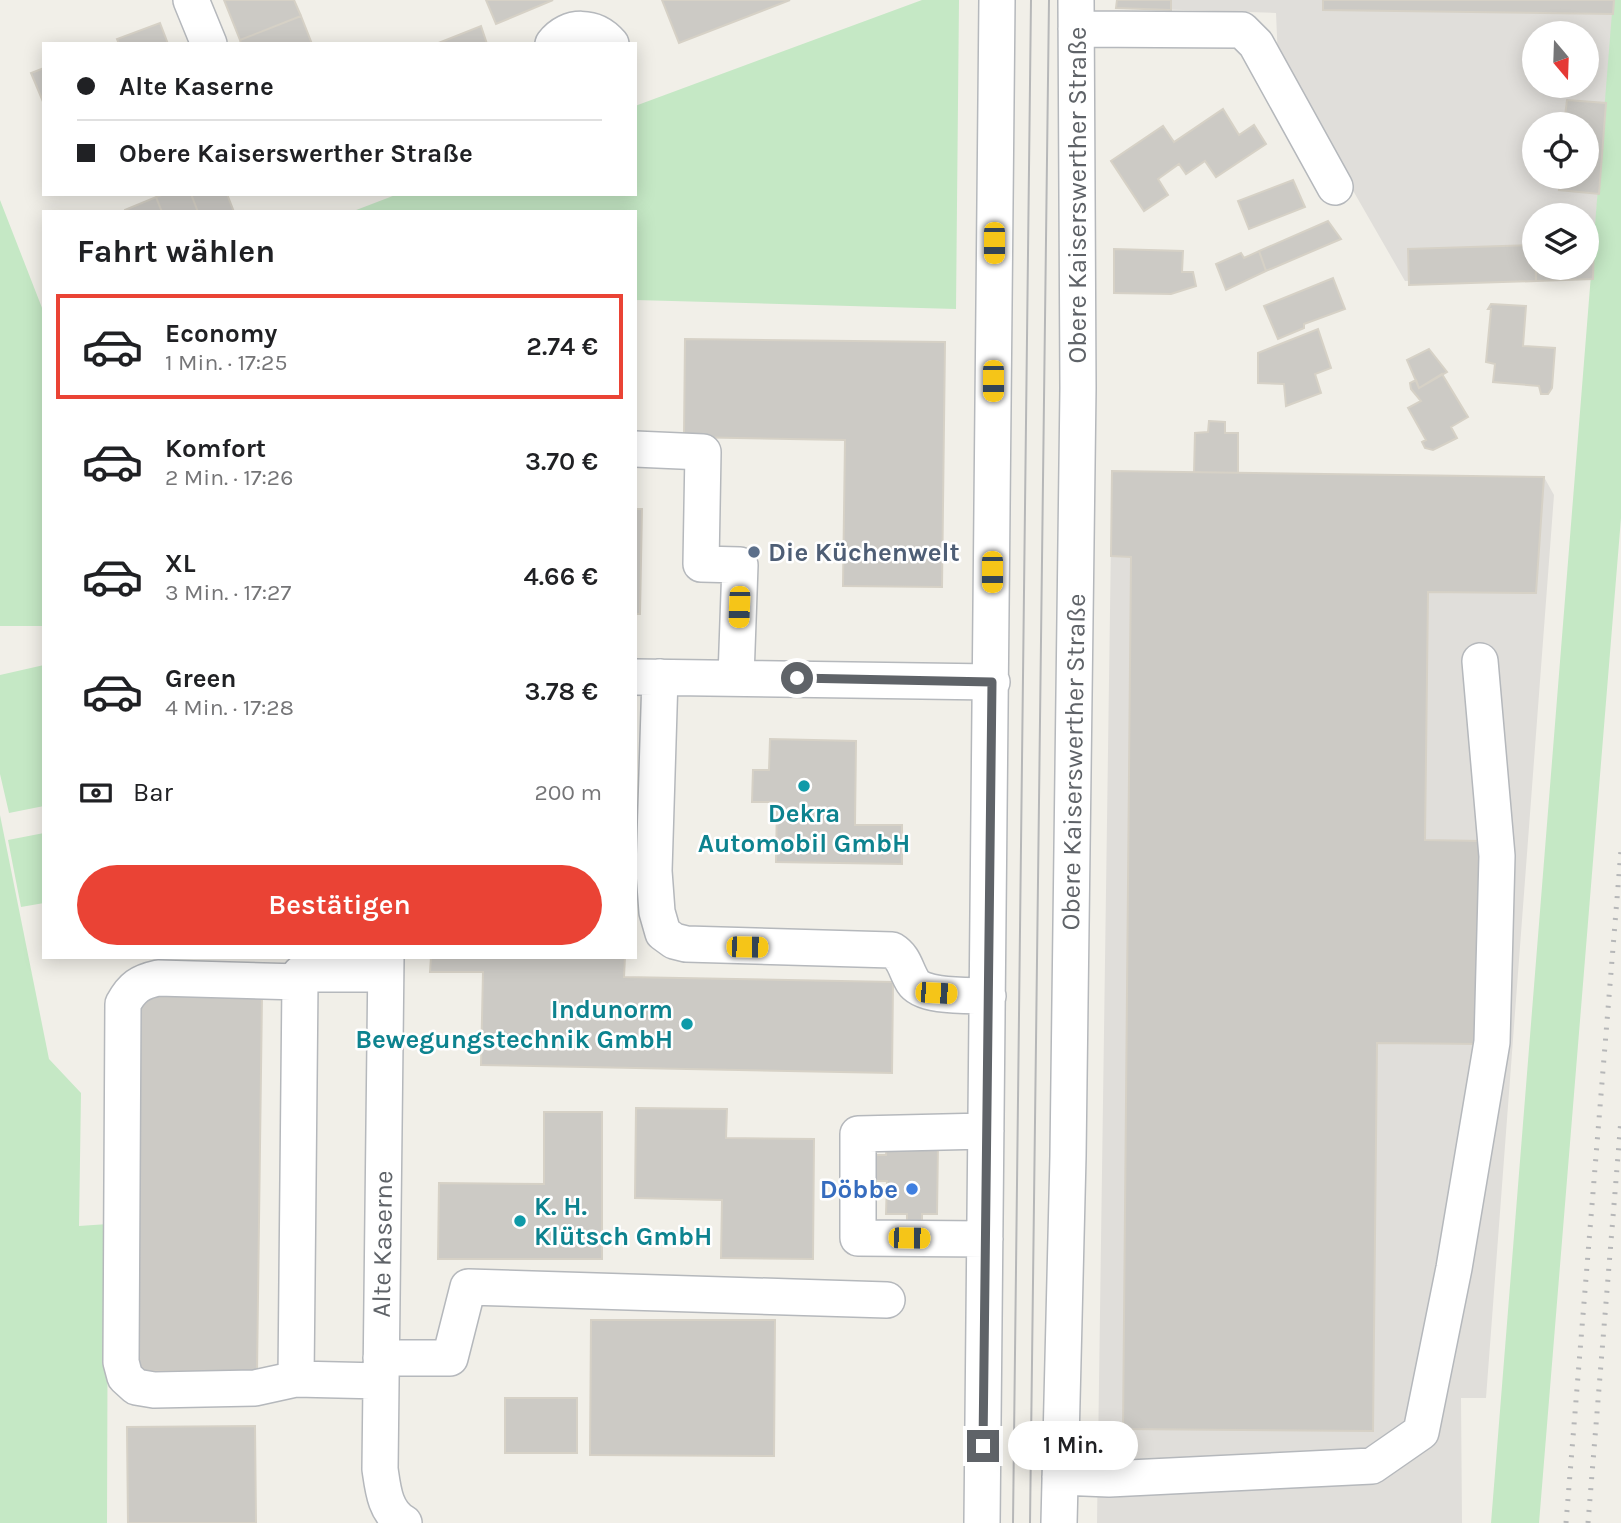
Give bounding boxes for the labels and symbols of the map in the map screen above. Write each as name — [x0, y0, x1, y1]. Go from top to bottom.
north arrow — [1522, 21, 1600, 98]
street label: Obere Kaiserswerther Straße — [1062, 27, 1093, 363]
car — [984, 222, 1005, 264]
car — [983, 360, 1004, 402]
place label: Die Küchenwelt — [768, 537, 960, 568]
marker: Die Küchenwelt — [746, 544, 762, 560]
car — [982, 551, 1003, 593]
car — [728, 586, 751, 628]
street label: Obere Kaiserswerther Straße — [1055, 593, 1092, 931]
route start — [781, 662, 813, 694]
marker: Dekra Automobil GmbH — [796, 778, 812, 794]
place label: Dekra Automobil GmbH — [698, 798, 910, 859]
car — [726, 936, 769, 958]
car — [915, 981, 958, 1005]
place label: Indunorm Bewegungstechnik GmbH — [355, 994, 673, 1055]
marker: Indunorm Bewegungstechnik GmbH — [679, 1016, 695, 1032]
street label: Alte Kaserne — [366, 1170, 399, 1318]
place label: Döbbe — [820, 1174, 898, 1205]
marker: Döbbe — [904, 1181, 920, 1197]
place label: K. H. Klütsch GmbH — [534, 1191, 712, 1252]
marker: K. H. Klütsch GmbH — [512, 1213, 528, 1229]
car — [888, 1227, 931, 1249]
callout: 1 Min. — [1007, 1422, 1137, 1470]
route end — [967, 1430, 999, 1462]

